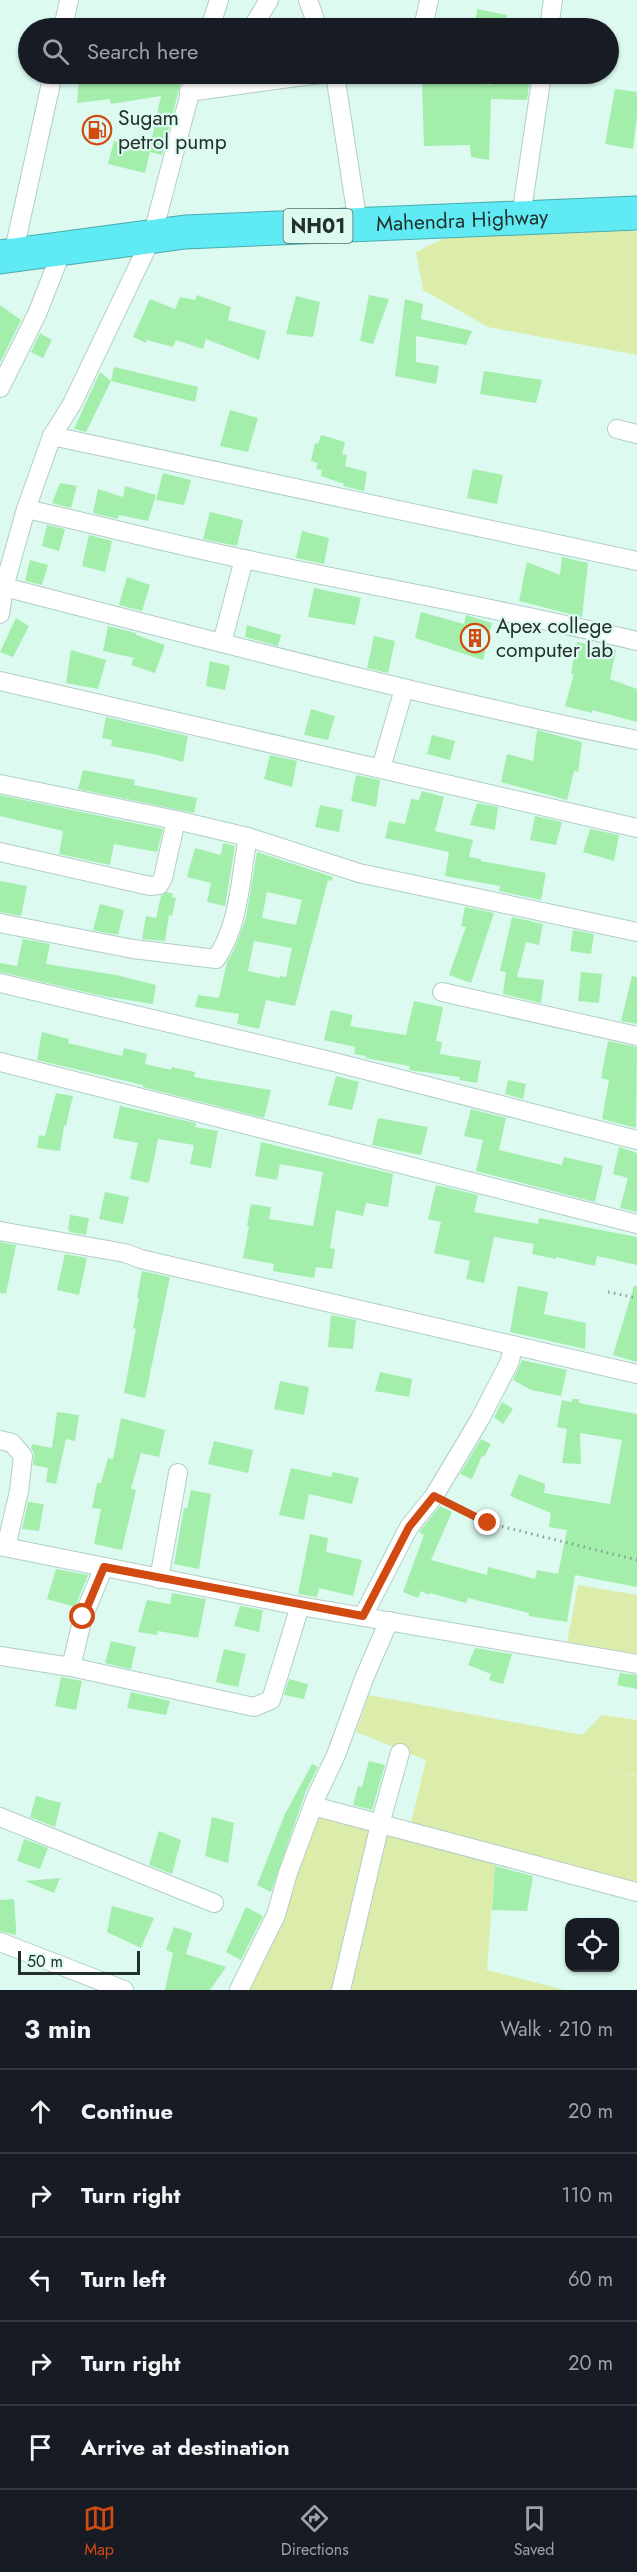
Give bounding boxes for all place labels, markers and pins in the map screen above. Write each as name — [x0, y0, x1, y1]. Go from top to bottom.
place label: Sugam petrol pump — [118, 103, 227, 157]
fuel station icon: Sugam petrol pump — [81, 114, 113, 146]
place label: Apex college computer lab — [496, 611, 613, 665]
building icon: Apex college computer lab — [459, 622, 491, 654]

